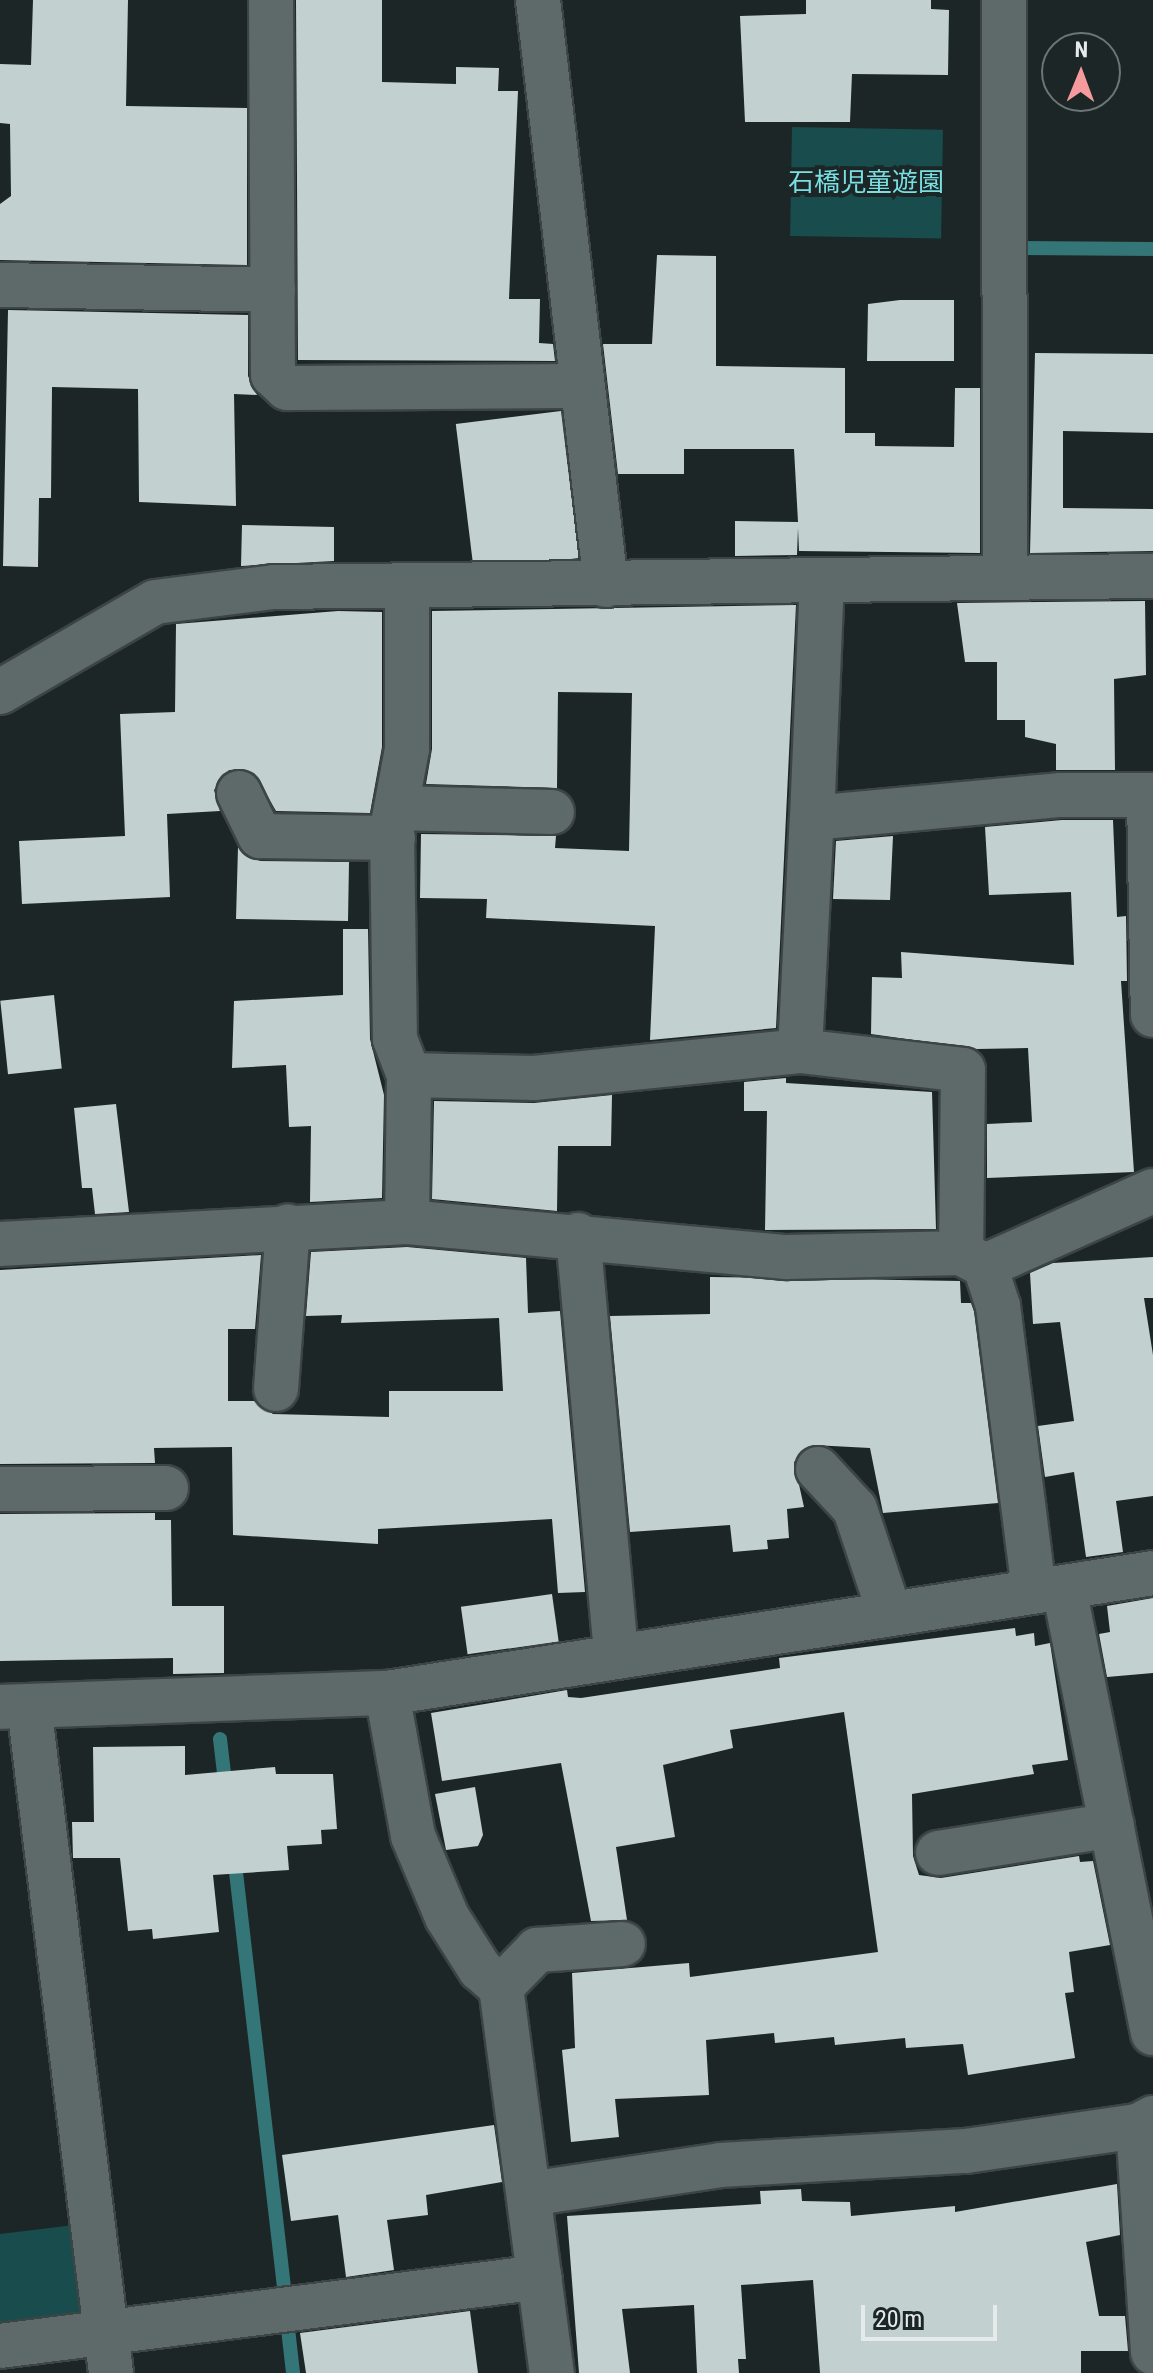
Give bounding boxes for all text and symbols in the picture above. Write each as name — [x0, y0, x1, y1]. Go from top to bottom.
north arrow — [1041, 32, 1121, 112]
text: N — [1074, 37, 1088, 62]
park label: 石橋児童遊園 — [788, 167, 944, 199]
scale bar — [865, 2289, 1001, 2339]
text: 20 m — [875, 2305, 922, 2333]

